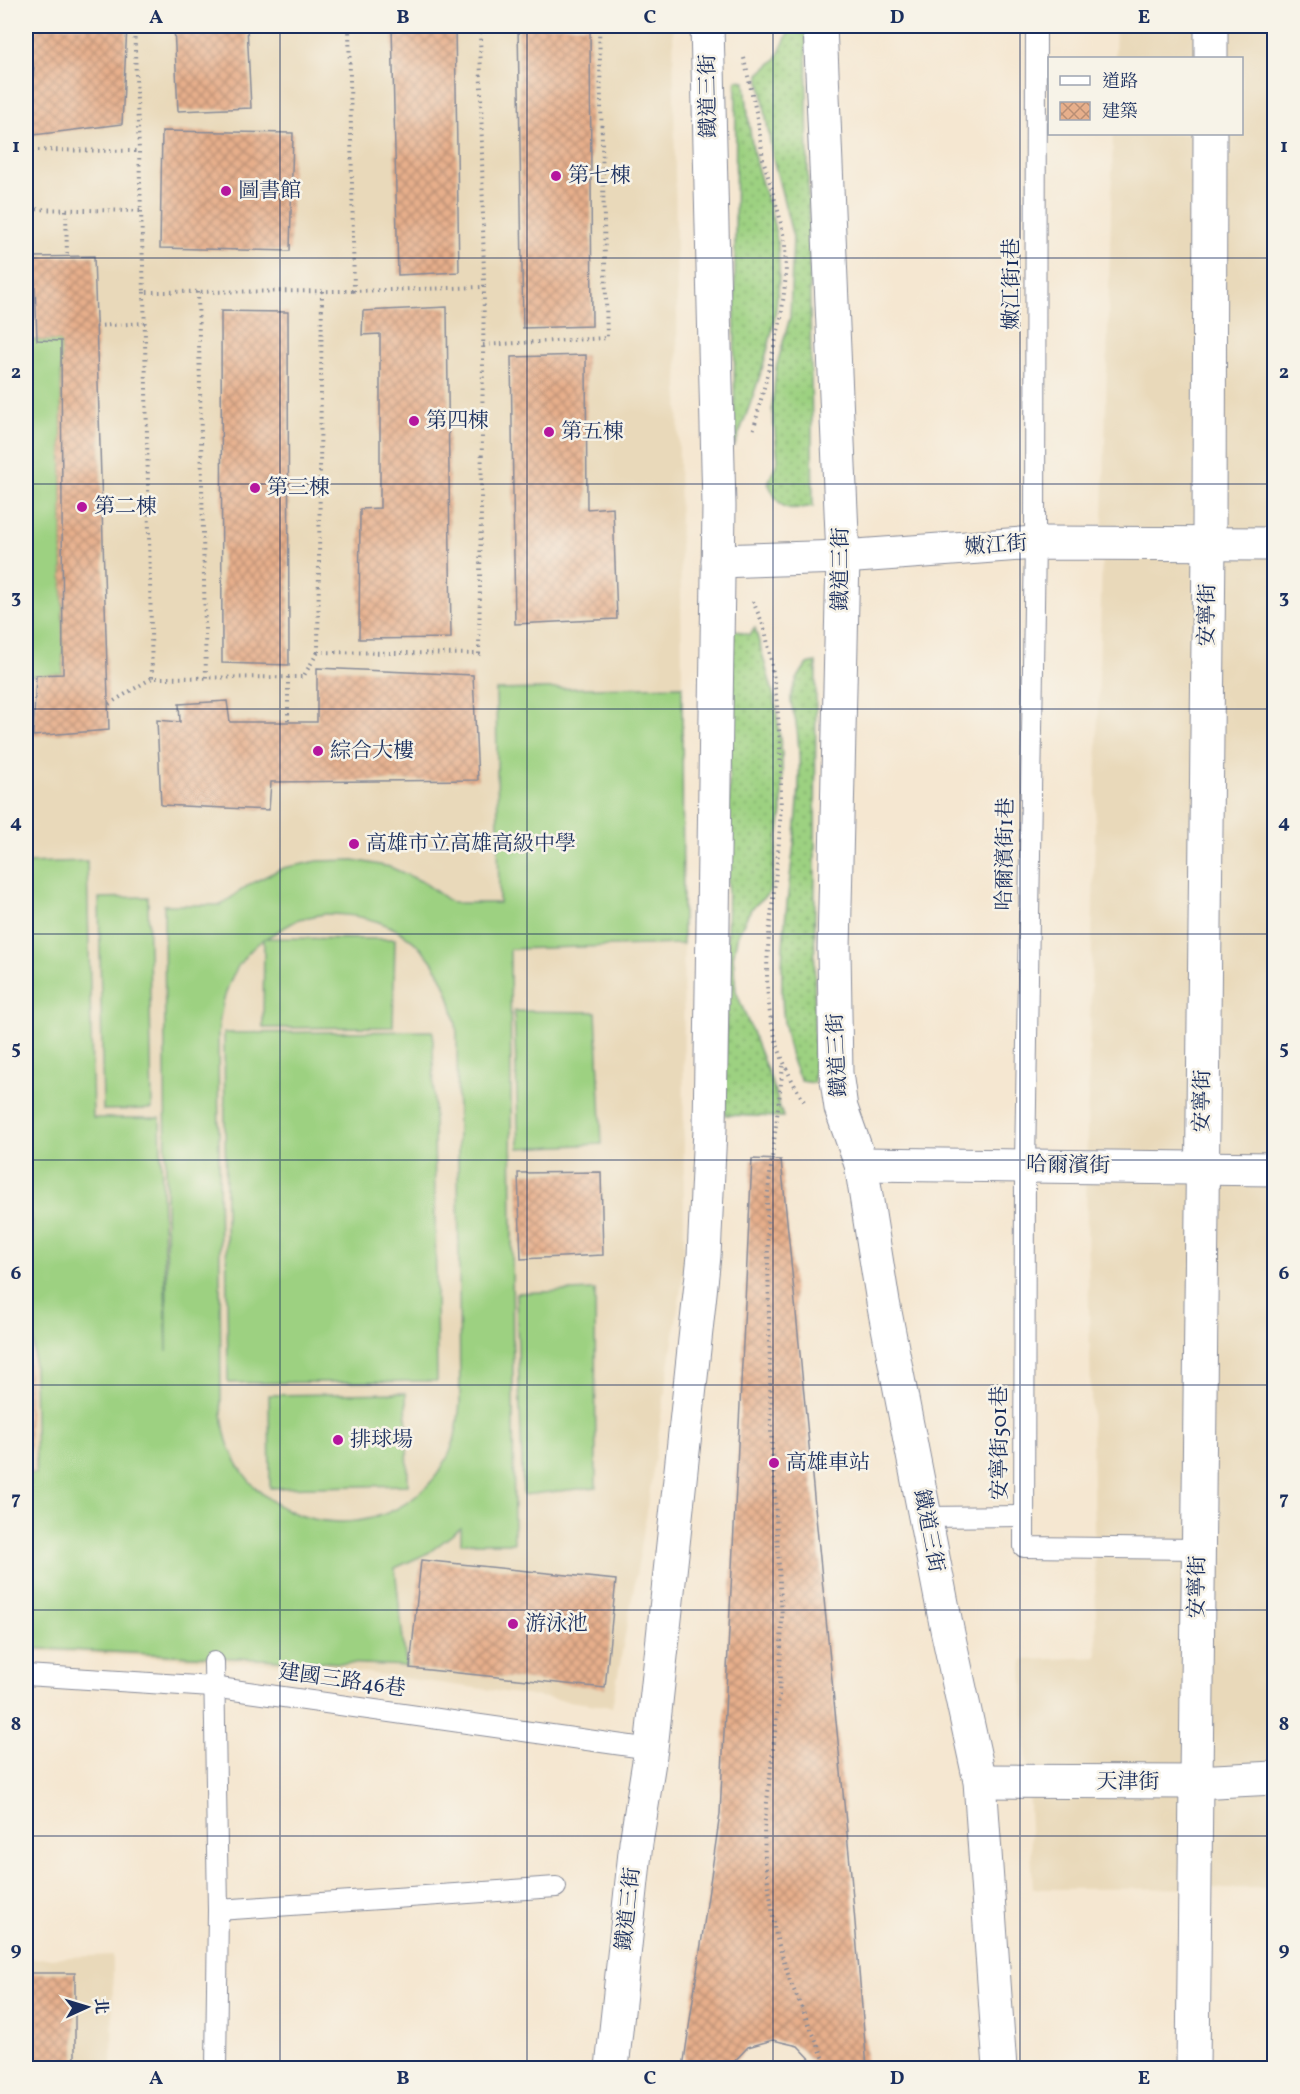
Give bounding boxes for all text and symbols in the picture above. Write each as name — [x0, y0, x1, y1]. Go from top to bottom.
text: A — [149, 4, 163, 32]
text: B — [396, 4, 410, 32]
text: C — [644, 4, 657, 32]
text: D — [890, 4, 904, 32]
text: E — [1138, 4, 1150, 32]
street label: 鐵道三街 — [694, 54, 724, 138]
legend — [1048, 57, 1243, 135]
text: 道路 — [1102, 70, 1138, 95]
text: 建築 — [1102, 100, 1138, 125]
text: 1 — [12, 133, 20, 161]
text: 1 — [1280, 133, 1288, 161]
place label: 第七棟 — [568, 162, 631, 191]
marker: 第七棟 — [549, 169, 563, 183]
place label: 圖書館 — [238, 177, 301, 206]
marker: 圖書館 — [219, 184, 233, 198]
street label: 嫩江街1巷 — [998, 238, 1027, 330]
text: 2 — [11, 359, 21, 387]
text: 2 — [1279, 359, 1289, 387]
place label: 第四棟 — [426, 407, 489, 436]
marker: 第四棟 — [407, 414, 421, 428]
place label: 第五棟 — [561, 418, 624, 447]
marker: 第五棟 — [542, 425, 556, 439]
place label: 第三棟 — [267, 474, 330, 503]
marker: 第三棟 — [248, 481, 262, 495]
place label: 第二棟 — [94, 493, 157, 522]
marker: 第二棟 — [75, 500, 89, 514]
street label: 鐵道三街 — [827, 527, 856, 611]
street label: 嫩江街 — [964, 529, 1028, 563]
street label: 安寧街 — [1193, 583, 1223, 647]
text: 3 — [11, 584, 21, 612]
text: 3 — [1279, 584, 1289, 612]
place label: 綜合大樓 — [330, 737, 414, 766]
marker: 綜合大樓 — [311, 744, 325, 758]
street label: 哈爾濱街1巷 — [991, 797, 1021, 911]
text: 4 — [10, 809, 22, 837]
text: 4 — [1278, 809, 1290, 837]
place label: 高雄市立高雄高級中學 — [366, 830, 576, 859]
marker: 高雄市立高雄高級中學 — [347, 837, 361, 851]
street label: 鐵道三街 — [821, 1012, 855, 1098]
text: 5 — [11, 1035, 21, 1063]
text: 5 — [1279, 1035, 1289, 1063]
street label: 安寧街 — [1188, 1069, 1218, 1133]
street label: 哈爾濱街 — [1026, 1151, 1110, 1181]
text: 6 — [11, 1260, 22, 1288]
text: 6 — [1279, 1260, 1290, 1288]
street label: 安寧街501巷 — [986, 1386, 1015, 1500]
place label: 排球場 — [350, 1426, 413, 1455]
marker: 排球場 — [331, 1433, 345, 1447]
place label: 高雄車站 — [786, 1449, 870, 1478]
marker: 高雄車站 — [767, 1456, 781, 1470]
text: 7 — [11, 1485, 21, 1513]
text: 7 — [1279, 1485, 1289, 1513]
street label: 鐵道三街 — [906, 1487, 950, 1575]
street label: 安寧街 — [1183, 1555, 1213, 1619]
place label: 游泳池 — [525, 1610, 588, 1639]
marker: 游泳池 — [506, 1617, 520, 1631]
street label: 建國三路46巷 — [277, 1658, 407, 1704]
text: 8 — [11, 1711, 21, 1739]
text: 8 — [1279, 1711, 1289, 1739]
street label: 天津街 — [1097, 1768, 1160, 1797]
street label: 鐵道三街 — [610, 1866, 648, 1952]
text: 9 — [10, 1936, 22, 1964]
text: 9 — [1278, 1936, 1290, 1964]
north arrow — [57, 1977, 117, 2037]
text: 北 — [88, 1997, 112, 2015]
text: A — [149, 2065, 163, 2093]
text: B — [396, 2065, 410, 2093]
text: C — [644, 2065, 657, 2093]
text: D — [890, 2065, 904, 2093]
text: E — [1138, 2065, 1150, 2093]

